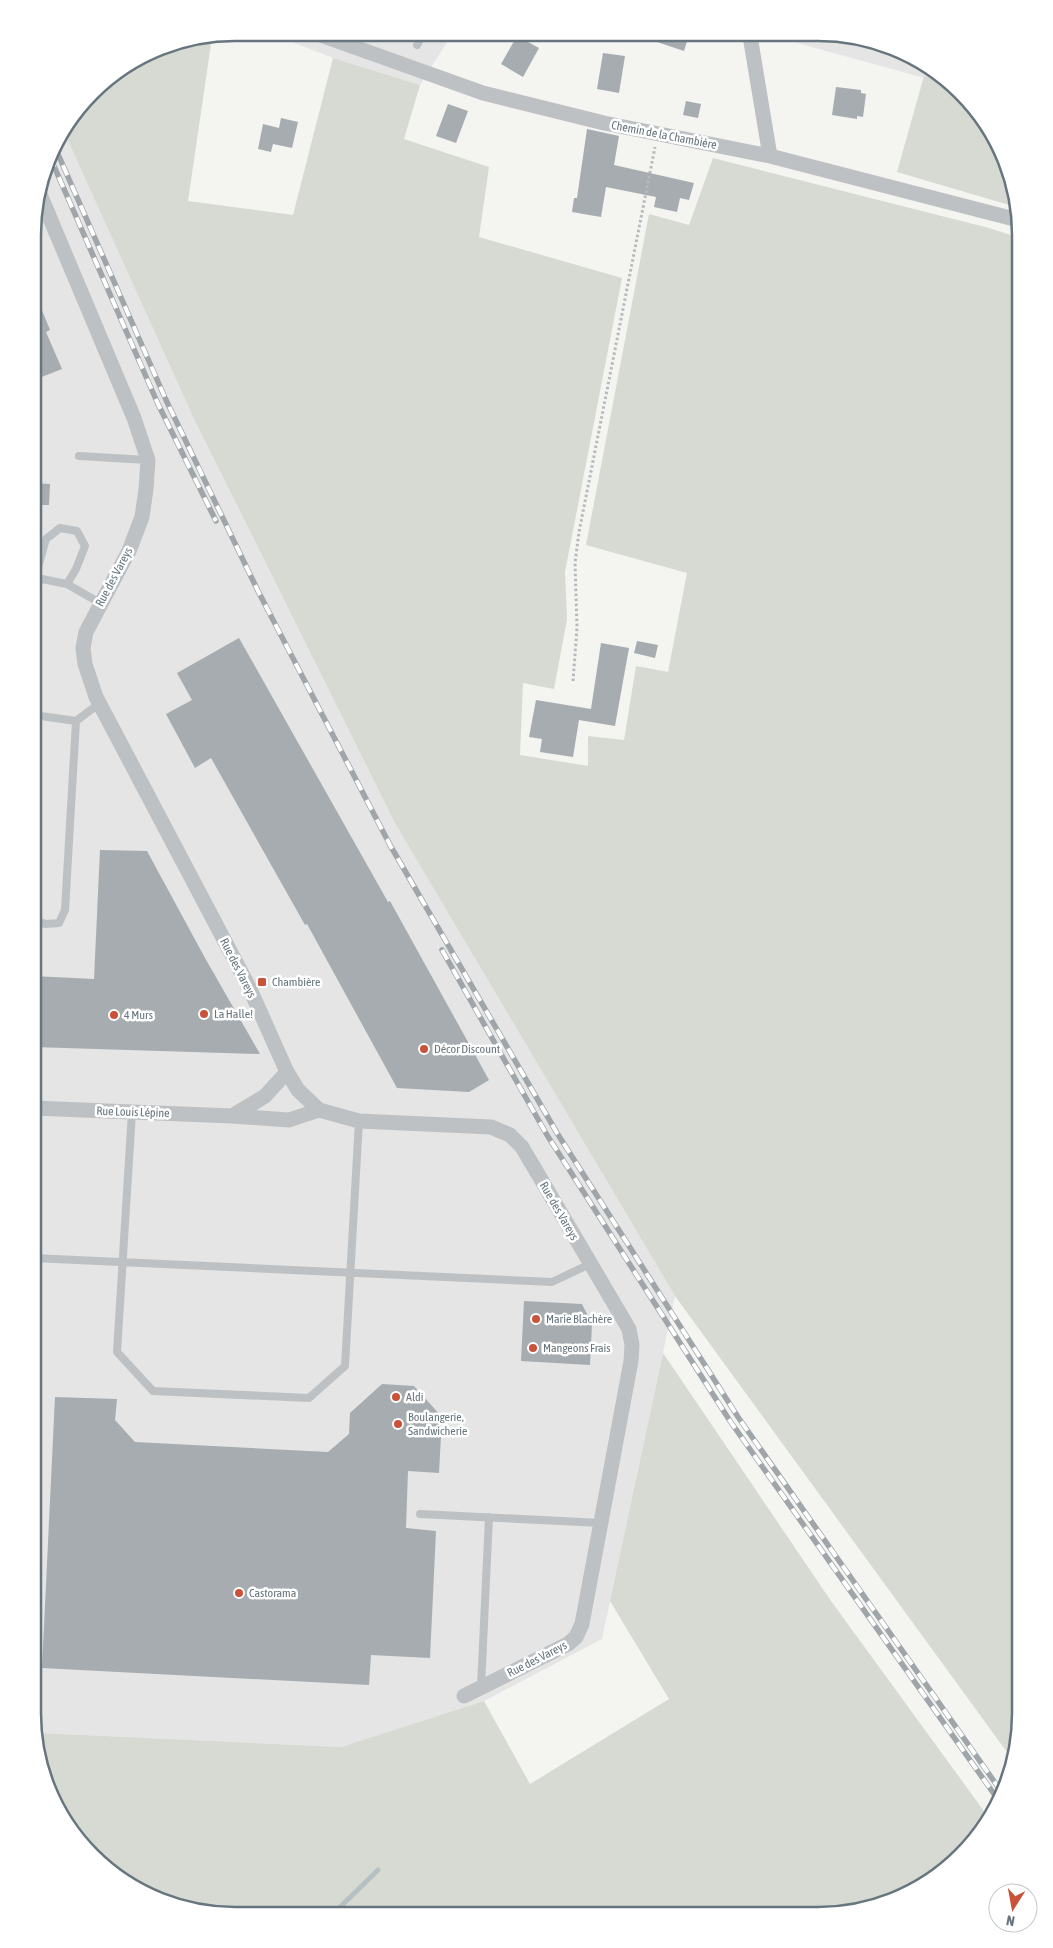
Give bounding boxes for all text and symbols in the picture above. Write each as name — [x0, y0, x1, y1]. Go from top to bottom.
street label: Chemin de la Chambière — [610, 118, 718, 152]
street label: Rue des Vareys — [93, 545, 135, 609]
street label: Rue des Vareys — [217, 936, 259, 1000]
place label: Chambière — [272, 975, 320, 989]
marker: Chambière — [256, 976, 268, 988]
place label: La Halle! — [214, 1007, 253, 1021]
place label: 4 Murs — [124, 1008, 153, 1022]
marker: La Halle! — [198, 1008, 210, 1020]
marker: 4 Murs — [108, 1009, 120, 1021]
place label: Décor Discount — [434, 1042, 501, 1056]
marker: Décor Discount — [418, 1043, 430, 1055]
street label: Rue Louis Lépine — [96, 1104, 170, 1120]
street label: Rue des Vareys — [537, 1179, 581, 1243]
place label: Marie Blachère — [546, 1312, 612, 1326]
marker: Marie Blachère — [530, 1313, 542, 1325]
place label: Mangeons Frais — [543, 1341, 611, 1355]
marker: Mangeons Frais — [527, 1342, 539, 1354]
place label: Aldi — [406, 1390, 423, 1404]
marker: Aldi — [390, 1391, 402, 1403]
place label: Boulangerie, Sandwicherie — [408, 1410, 468, 1438]
marker: Boulangerie, Sandwicherie — [392, 1418, 404, 1430]
place label: Castorama — [249, 1586, 296, 1600]
marker: Castorama — [233, 1587, 245, 1599]
street label: Rue des Vareys — [505, 1638, 569, 1680]
north arrow — [988, 1883, 1038, 1933]
text: N — [1005, 1912, 1016, 1929]

